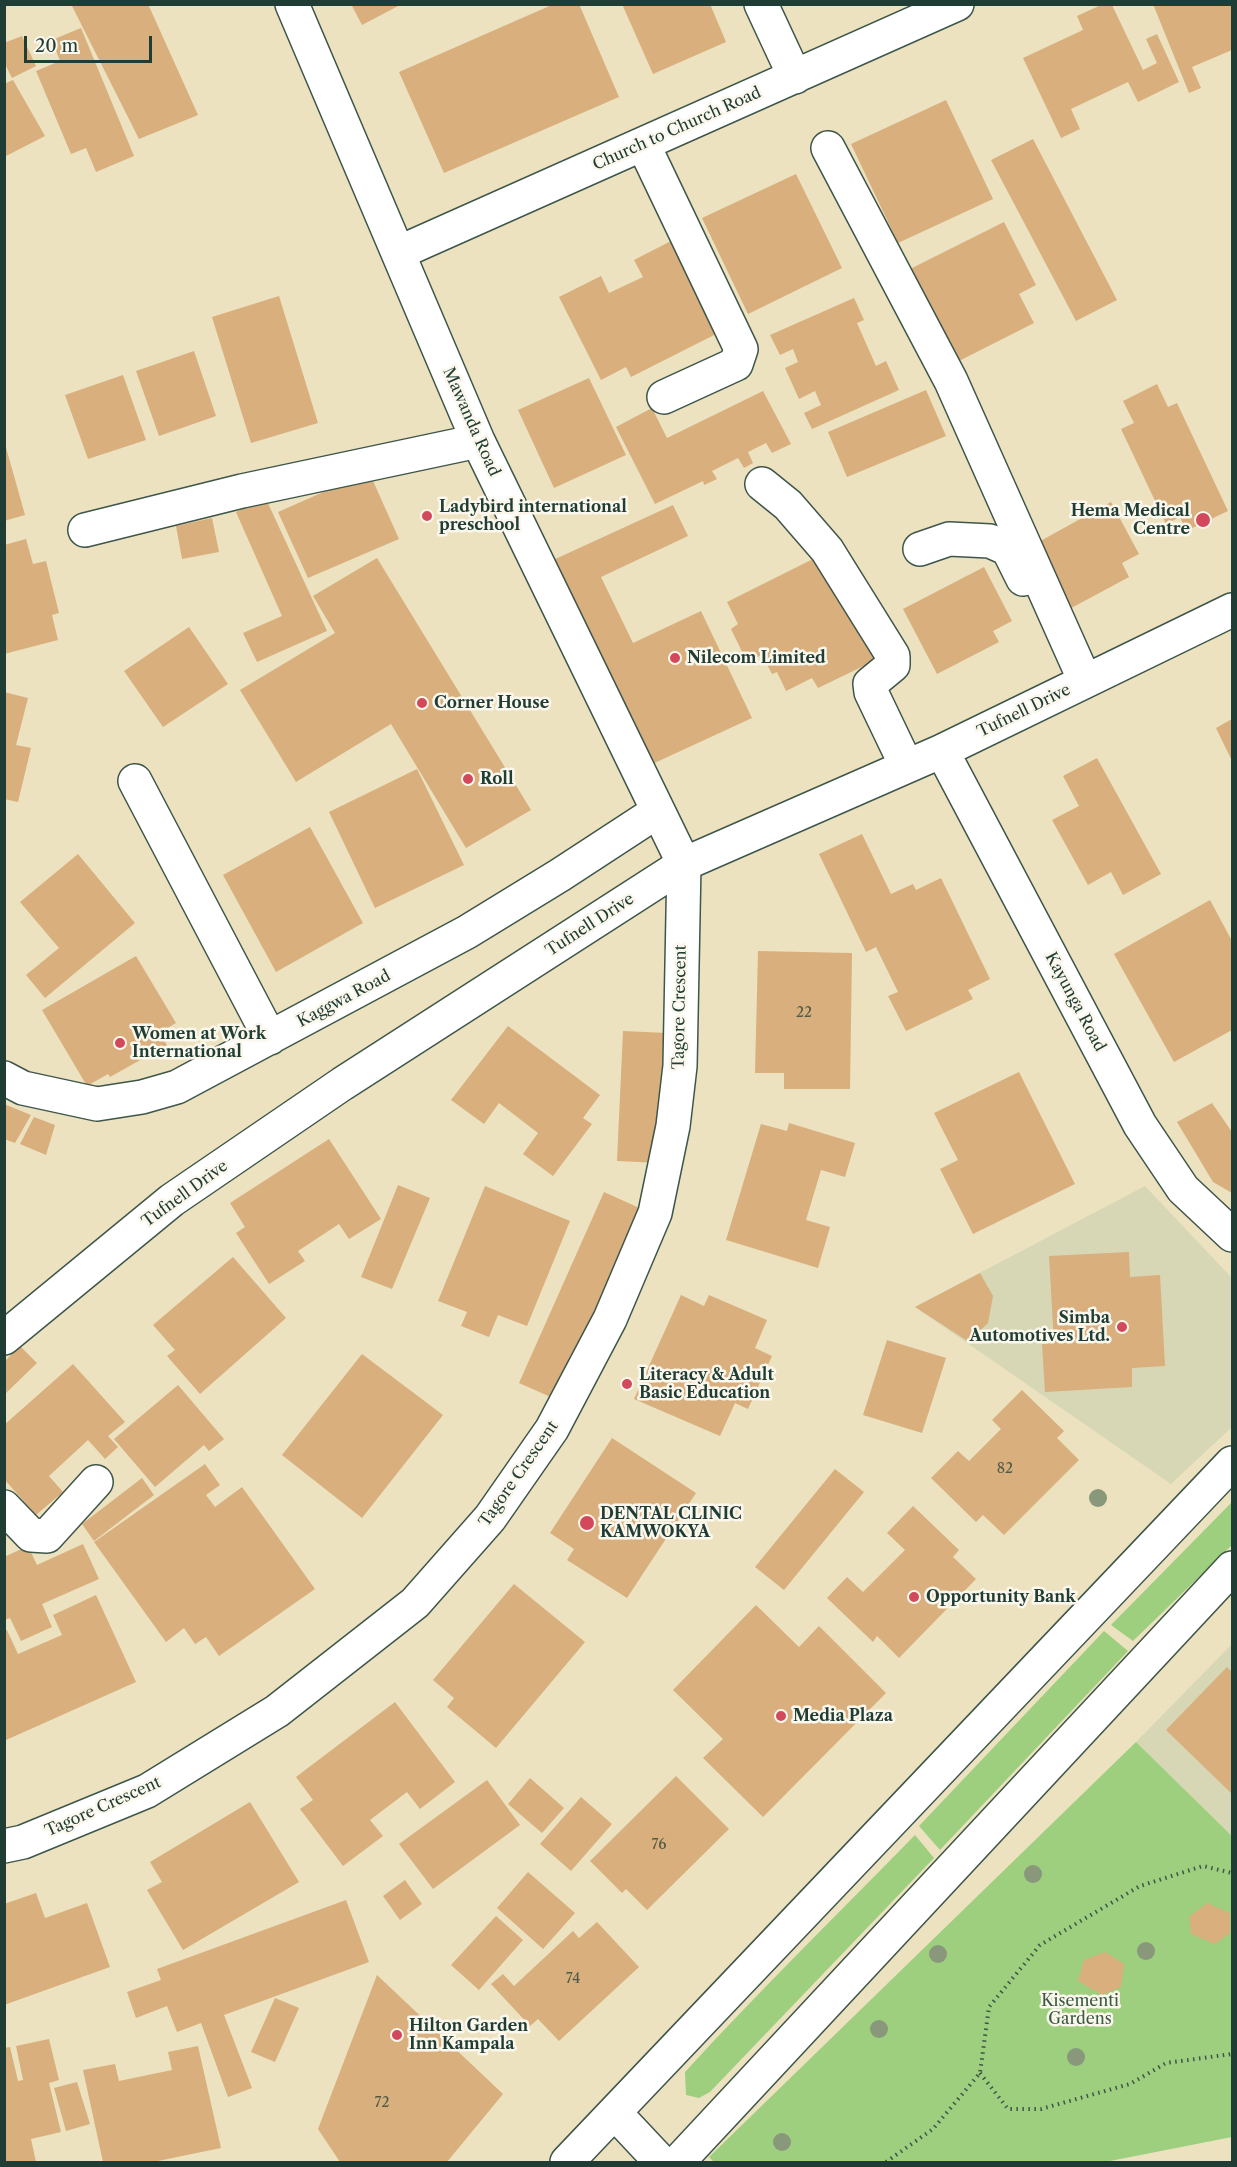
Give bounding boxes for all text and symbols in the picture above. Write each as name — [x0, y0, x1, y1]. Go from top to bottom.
scale bar — [27, 24, 154, 62]
text: 20 m — [35, 35, 78, 57]
street label: Church to Church Road — [590, 83, 764, 175]
street label: Mawanda Road — [438, 365, 504, 479]
place label: Ladybird international preschool — [439, 497, 627, 535]
place label: Hema Medical Centre — [1071, 501, 1190, 539]
marker: Ladybird international preschool — [420, 509, 434, 523]
marker: Hema Medical Centre — [1194, 511, 1212, 529]
place label: Nilecom Limited — [687, 648, 826, 668]
marker: Nilecom Limited — [668, 651, 682, 665]
street label: Tufnell Drive — [974, 680, 1074, 742]
place label: Corner House — [434, 693, 549, 713]
marker: Corner House — [415, 696, 429, 710]
place label: Roll — [480, 769, 514, 789]
marker: Roll — [461, 772, 475, 786]
street label: Tufnell Drive — [542, 889, 638, 961]
street label: Tagore Crescent — [669, 945, 691, 1069]
street label: Kayunga Road — [1041, 949, 1109, 1055]
street label: Kaggwa Road — [294, 966, 394, 1032]
house number: 22 — [796, 1005, 812, 1021]
place label: Women at Work International — [132, 1024, 266, 1062]
marker: Women at Work International — [113, 1036, 127, 1050]
street label: Tufnell Drive — [138, 1156, 232, 1232]
place label: Simba Automotives Ltd. — [970, 1308, 1110, 1346]
marker: Simba Automotives Ltd. — [1115, 1320, 1129, 1334]
place label: Literacy & Adult Basic Education — [639, 1365, 774, 1403]
marker: Literacy & Adult Basic Education — [620, 1377, 634, 1391]
street label: Tagore Crescent — [475, 1417, 563, 1531]
house number: 82 — [997, 1461, 1013, 1477]
place label: DENTAL CLINIC KAMWOKYA — [600, 1504, 742, 1542]
marker: DENTAL CLINIC KAMWOKYA — [578, 1514, 596, 1532]
place label: Opportunity Bank — [926, 1587, 1076, 1607]
marker: Opportunity Bank — [907, 1590, 921, 1604]
place label: Media Plaza — [793, 1706, 893, 1726]
marker: Media Plaza — [774, 1709, 788, 1723]
street label: Tagore Crescent — [42, 1773, 164, 1841]
house number: 76 — [652, 1837, 666, 1853]
house number: 74 — [566, 1971, 580, 1987]
park label: Kisementi Gardens — [1041, 1991, 1119, 2029]
place label: Hilton Garden Inn Kampala — [409, 2016, 528, 2054]
marker: Hilton Garden Inn Kampala — [390, 2028, 404, 2042]
house number: 72 — [375, 2095, 389, 2111]

